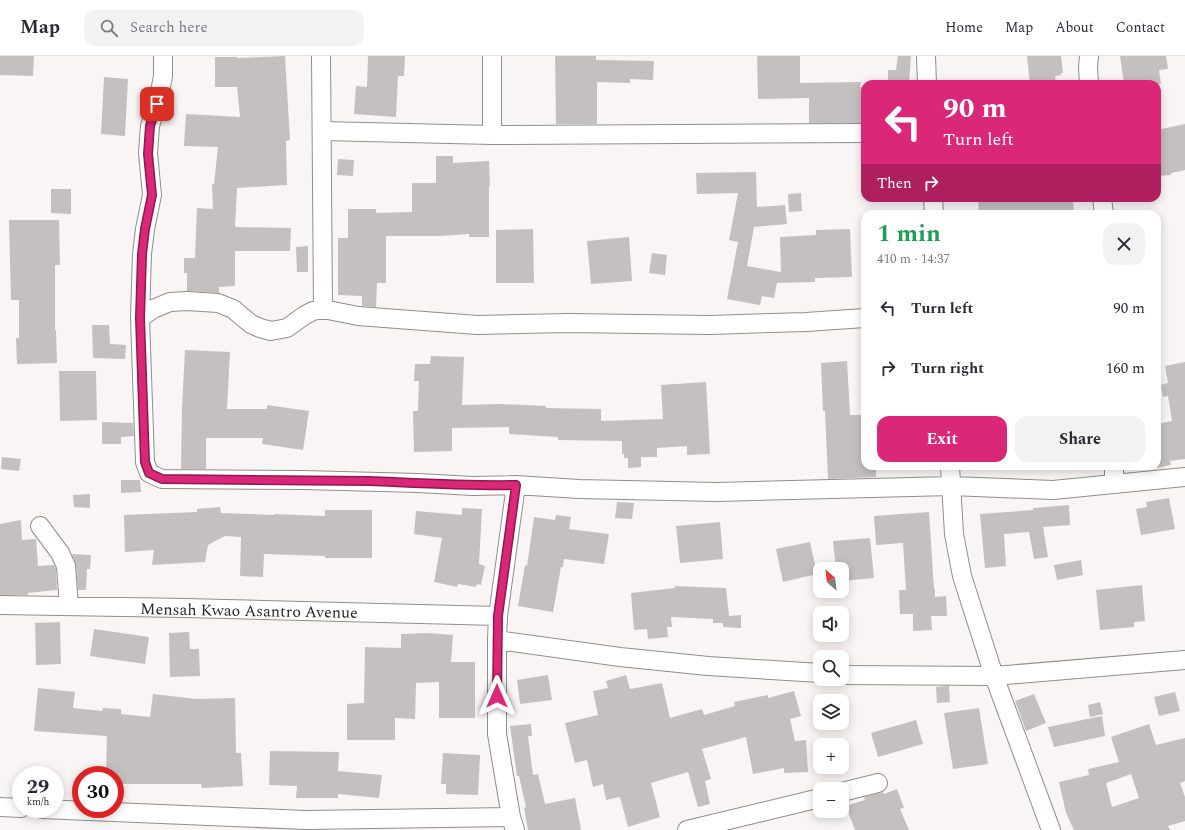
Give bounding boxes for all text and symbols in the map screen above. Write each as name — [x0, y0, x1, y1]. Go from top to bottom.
search box — [84, 10, 364, 46]
text: Map — [20, 13, 60, 42]
text: Search here — [130, 16, 208, 39]
icon: search — [98, 17, 120, 39]
text: Home — [945, 17, 983, 38]
text: Map — [1005, 17, 1033, 38]
text: About — [1055, 17, 1094, 38]
text: Contact — [1116, 17, 1165, 38]
pin — [140, 87, 174, 121]
text: 90 m — [943, 87, 1007, 130]
icon: arrive — [146, 93, 168, 115]
icon: left — [877, 96, 929, 148]
text: Turn left — [943, 126, 1014, 153]
text: Then — [877, 172, 912, 195]
icon: right — [920, 172, 942, 194]
text: 1 min — [877, 216, 941, 252]
button: close — [1103, 223, 1145, 265]
text: 410 m · 14:37 — [877, 249, 950, 269]
icon: left — [877, 297, 899, 319]
text: Turn left — [911, 297, 973, 320]
text: 90 m — [1113, 297, 1145, 320]
icon: right — [877, 357, 899, 379]
text: Turn right — [911, 357, 984, 380]
text: 160 m — [1106, 357, 1145, 380]
button: Exit — [877, 416, 1007, 462]
button: Share — [1015, 416, 1145, 462]
north arrow — [813, 562, 849, 598]
map controls — [813, 562, 849, 818]
street label: Mensah Kwao Asantro Avenue — [140, 597, 358, 625]
button: sound — [813, 606, 849, 642]
button: search — [813, 650, 849, 686]
position arrow — [476, 675, 518, 717]
button: layers — [813, 694, 849, 730]
button: + — [813, 738, 849, 774]
speed limit sign: 30 — [72, 766, 124, 818]
text: 29 — [27, 772, 49, 802]
button: − — [813, 782, 849, 818]
text: km/h — [27, 794, 49, 810]

